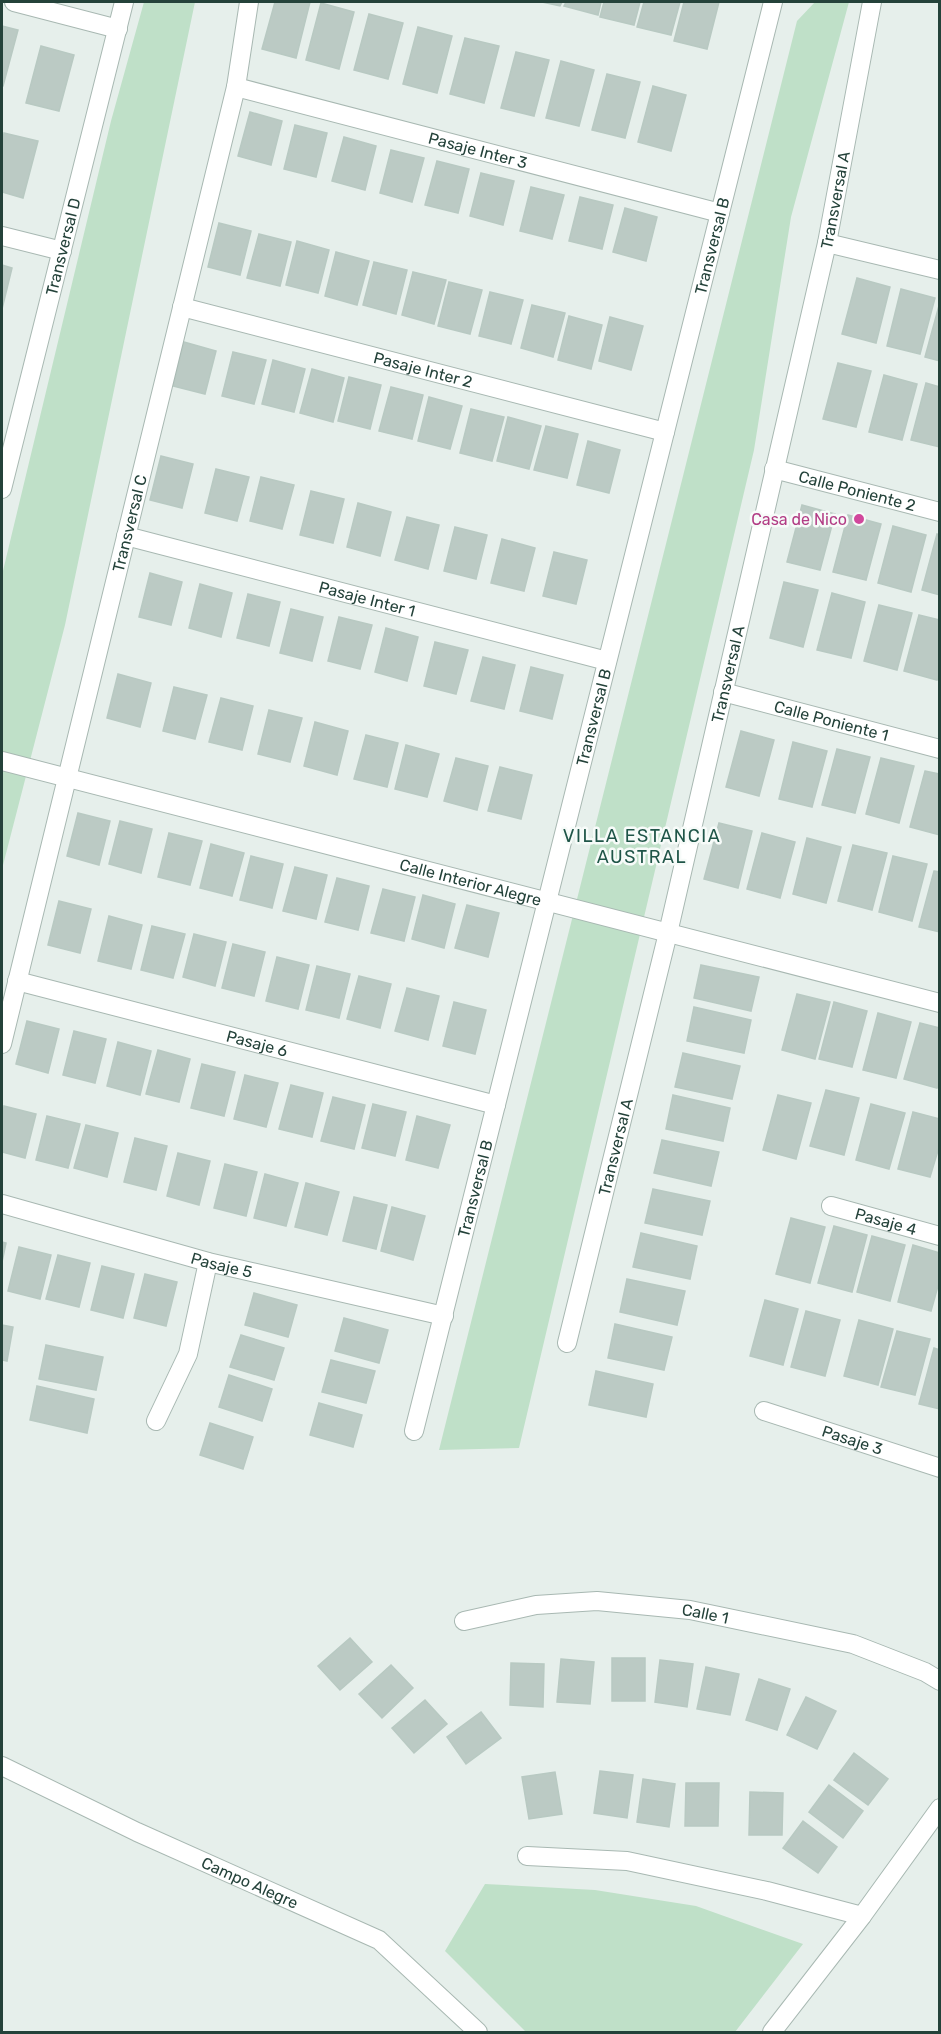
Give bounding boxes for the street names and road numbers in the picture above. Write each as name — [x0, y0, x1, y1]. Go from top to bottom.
street label: Pasaje Inter 3 — [426, 128, 529, 172]
street label: Transversal A — [817, 149, 854, 251]
street label: Transversal B — [691, 195, 734, 297]
street label: Transversal D — [42, 196, 85, 297]
street label: Pasaje Inter 2 — [371, 348, 474, 392]
street label: Calle Poniente 2 — [797, 467, 918, 515]
street label: Transversal C — [109, 473, 151, 574]
street label: Pasaje Inter 1 — [317, 577, 417, 621]
street label: Transversal A — [708, 623, 749, 725]
street label: Transversal B — [572, 667, 615, 768]
street label: Calle Poniente 1 — [772, 697, 891, 745]
street label: Calle Interior Alegre — [398, 855, 544, 910]
street label: Pasaje 6 — [224, 1027, 290, 1061]
street label: Transversal A — [595, 1096, 637, 1197]
street label: Transversal B — [454, 1138, 497, 1239]
street label: Pasaje 4 — [853, 1204, 919, 1239]
street label: Pasaje 5 — [189, 1249, 254, 1282]
street label: Pasaje 3 — [820, 1421, 885, 1459]
street label: Calle 1 — [681, 1600, 730, 1628]
street label: Campo Alegre — [198, 1853, 301, 1913]

